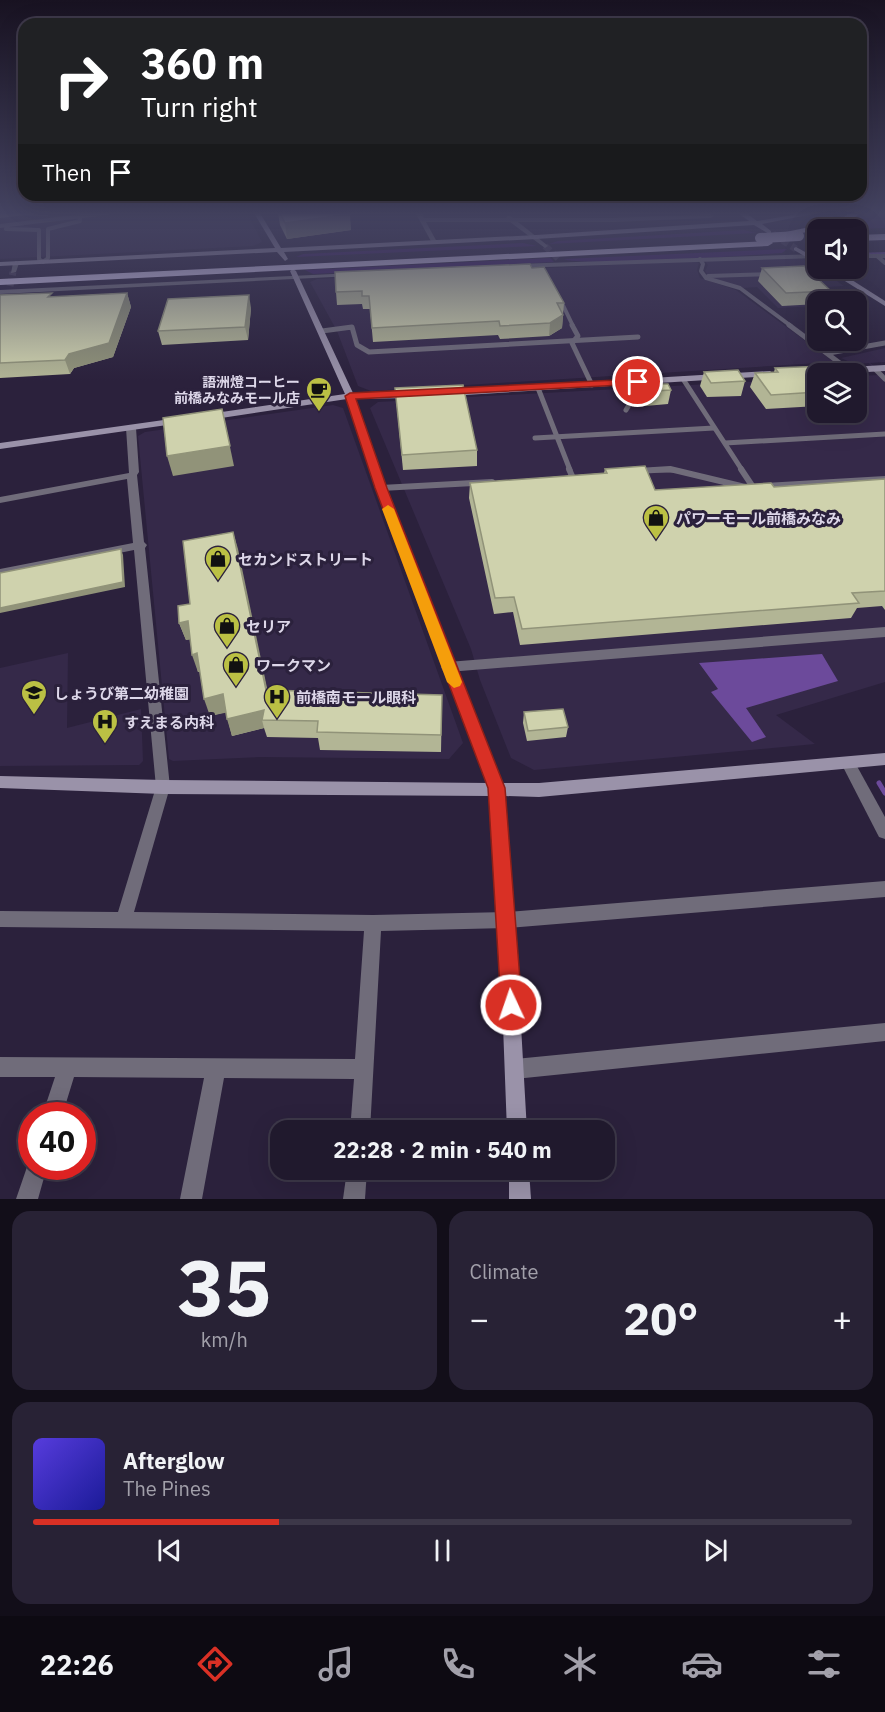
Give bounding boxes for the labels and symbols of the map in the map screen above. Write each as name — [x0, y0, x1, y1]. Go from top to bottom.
pin — [612, 356, 663, 407]
place label: 語洲燈コーヒー 前橋みなみモール店 — [174, 373, 300, 407]
cafe icon: 語洲燈コーヒー 前橋みなみモール店 — [304, 375, 334, 413]
shop icon: パワーモール前橋みなみ — [641, 503, 671, 541]
place label: パワーモール前橋みなみ — [676, 509, 841, 528]
shop icon: セカンドストリート — [203, 544, 233, 582]
place label: セカンドストリート — [238, 550, 373, 569]
shop icon: セリア — [212, 611, 242, 649]
place label: セリア — [246, 617, 291, 636]
shop icon: ワークマン — [221, 650, 251, 688]
place label: ワークマン — [256, 656, 331, 675]
school or university icon: しょうび第二幼稚園 — [19, 678, 49, 716]
hospital icon: 前橋南モール眼科 — [262, 682, 292, 720]
place label: しょうび第二幼稚園 — [54, 684, 189, 703]
place label: 前橋南モール眼科 — [296, 688, 416, 707]
hospital icon: すえまる内科 — [90, 707, 120, 745]
place label: すえまる内科 — [124, 713, 214, 732]
position arrow — [479, 973, 543, 1037]
speed limit sign: 40 — [18, 1102, 96, 1180]

